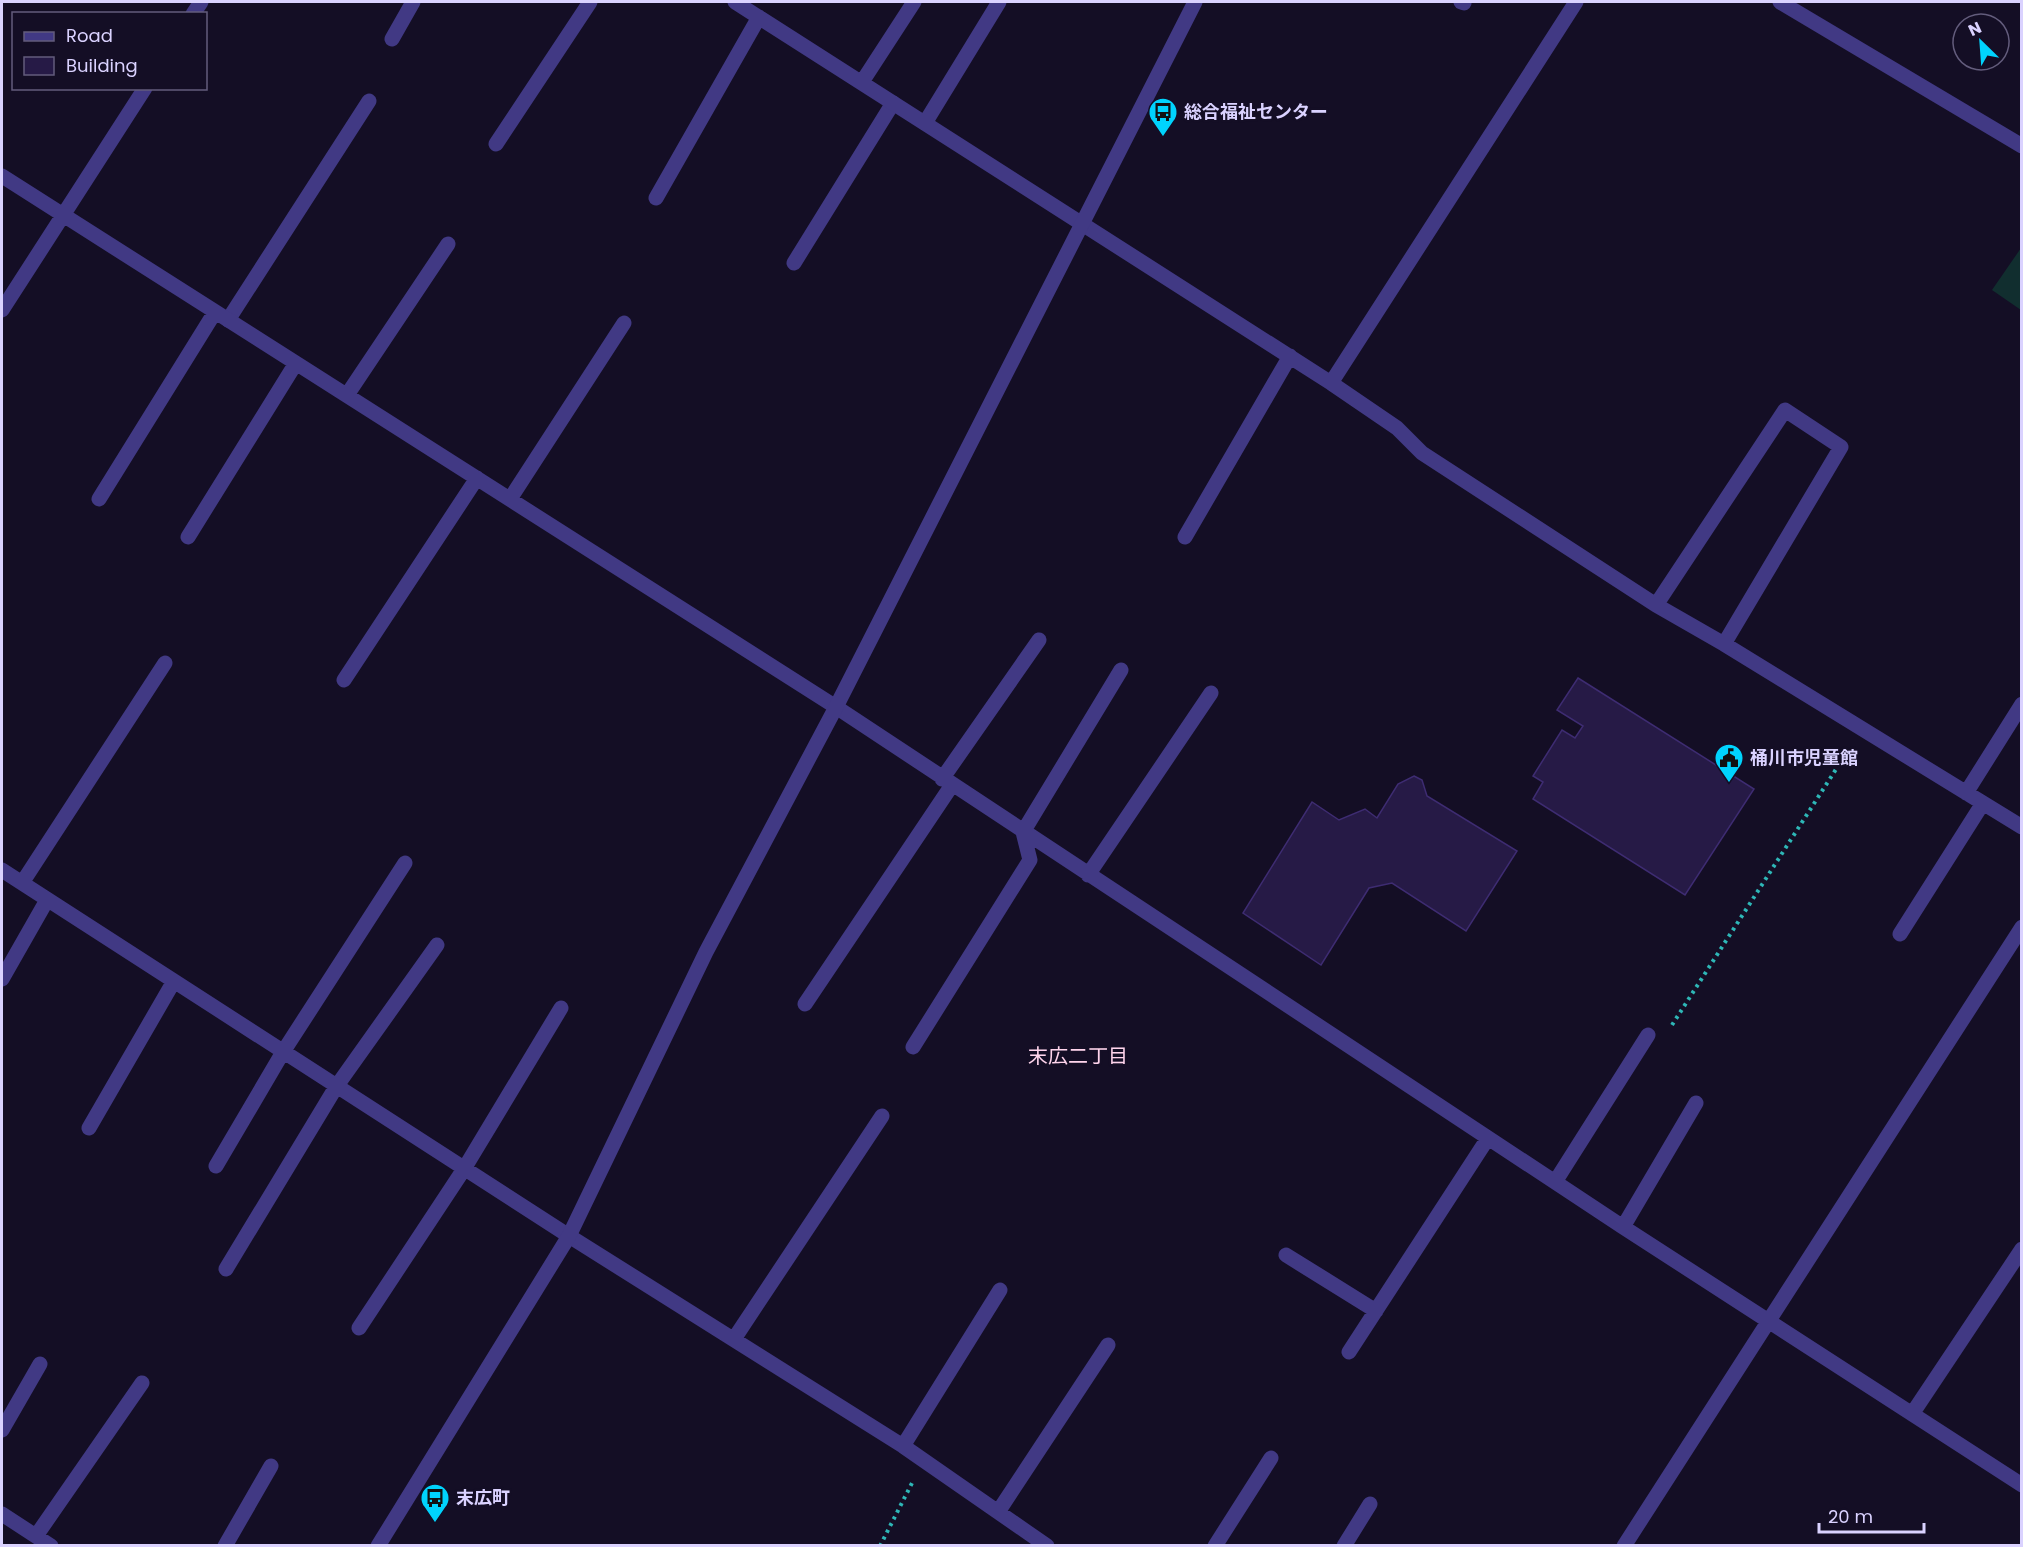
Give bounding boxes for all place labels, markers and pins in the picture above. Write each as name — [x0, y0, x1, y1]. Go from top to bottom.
bus stop icon: 総合福祉センター — [1147, 96, 1179, 138]
place label: 総合福祉センター — [1184, 99, 1328, 124]
public building icon: 桶川市児童館 — [1713, 742, 1745, 784]
place label: 桶川市児童館 — [1750, 745, 1858, 770]
bus stop icon: 末広町 — [419, 1482, 451, 1524]
place label: 末広町 — [456, 1485, 510, 1510]

